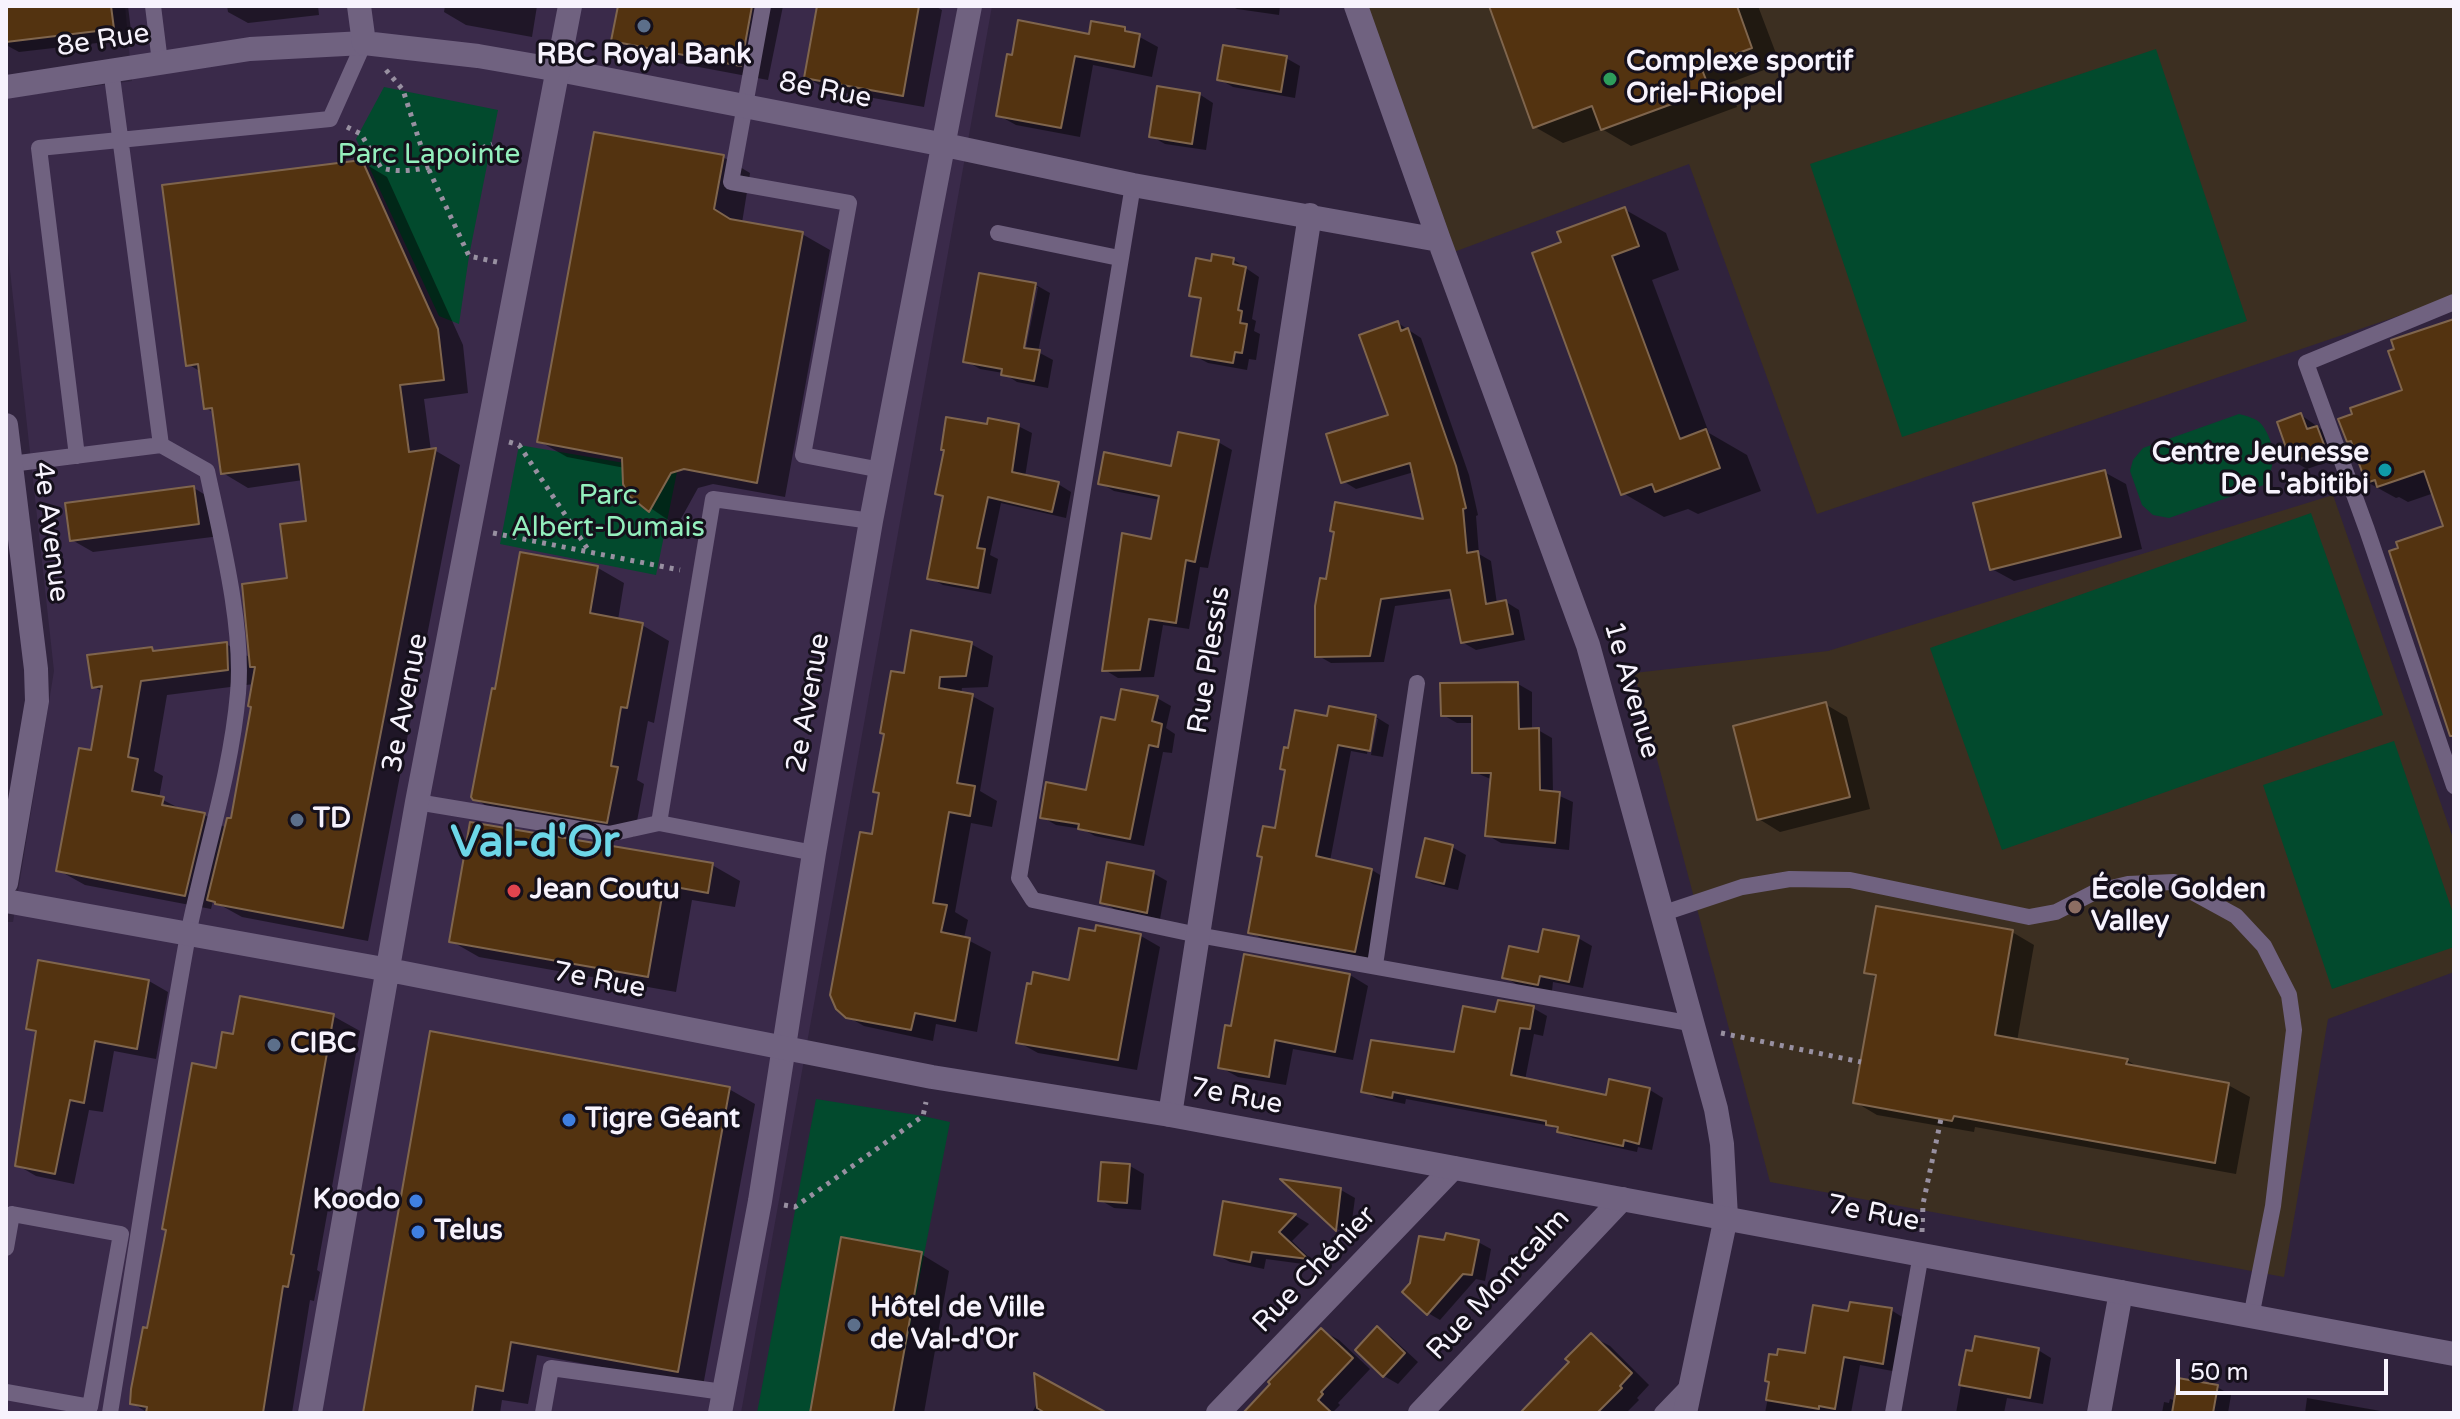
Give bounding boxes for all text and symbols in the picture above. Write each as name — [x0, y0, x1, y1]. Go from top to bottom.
street label: 8e Rue — [54, 17, 152, 65]
marker: RBC Royal Bank — [635, 17, 653, 35]
place label: RBC Royal Bank — [536, 39, 752, 73]
place label: Complexe sportif Oriel-Riopel — [1626, 46, 1853, 112]
street label: 8e Rue — [776, 66, 874, 116]
marker: Complexe sportif Oriel-Riopel — [1601, 70, 1619, 88]
park label: Parc Lapointe — [338, 139, 520, 173]
place label: Centre Jeunesse De L'abitibi — [2152, 437, 2369, 503]
street label: 4e Avenue — [25, 460, 75, 604]
marker: Centre Jeunesse De L'abitibi — [2376, 461, 2394, 479]
park label: Parc Albert-Dumais — [511, 480, 705, 546]
street label: Rue Plessis — [1182, 584, 1238, 736]
street label: 1e Avenue — [1595, 618, 1667, 762]
street label: 3e Avenue — [376, 631, 436, 775]
street label: 2e Avenue — [780, 631, 838, 775]
place label: TD — [313, 803, 351, 837]
marker: TD — [288, 811, 306, 829]
district label: Val-d'Or — [451, 818, 619, 870]
place label: Jean Coutu — [530, 874, 680, 908]
place label: École Golden Valley — [2091, 874, 2266, 940]
marker: Jean Coutu — [505, 882, 523, 900]
marker: École Golden Valley — [2066, 898, 2084, 916]
street label: 7e Rue — [550, 956, 648, 1006]
place label: CIBC — [290, 1028, 356, 1062]
marker: CIBC — [265, 1036, 283, 1054]
street label: 7e Rue — [1187, 1072, 1285, 1122]
place label: Tigre Géant — [585, 1103, 740, 1137]
marker: Tigre Géant — [560, 1111, 578, 1129]
place label: Koodo — [313, 1184, 400, 1218]
street label: 7e Rue — [1824, 1189, 1922, 1239]
marker: Koodo — [407, 1192, 425, 1210]
street label: Rue Chénier — [1246, 1200, 1384, 1340]
street label: Rue Montcalm — [1420, 1202, 1578, 1368]
place label: Telus — [434, 1215, 503, 1249]
marker: Telus — [409, 1223, 427, 1241]
place label: Hôtel de Ville de Val-d'Or — [870, 1292, 1045, 1358]
marker: Hôtel de Ville de Val-d'Or — [845, 1316, 863, 1334]
scale bar — [2180, 1343, 2392, 1393]
text: 50 m — [2190, 1358, 2248, 1387]

